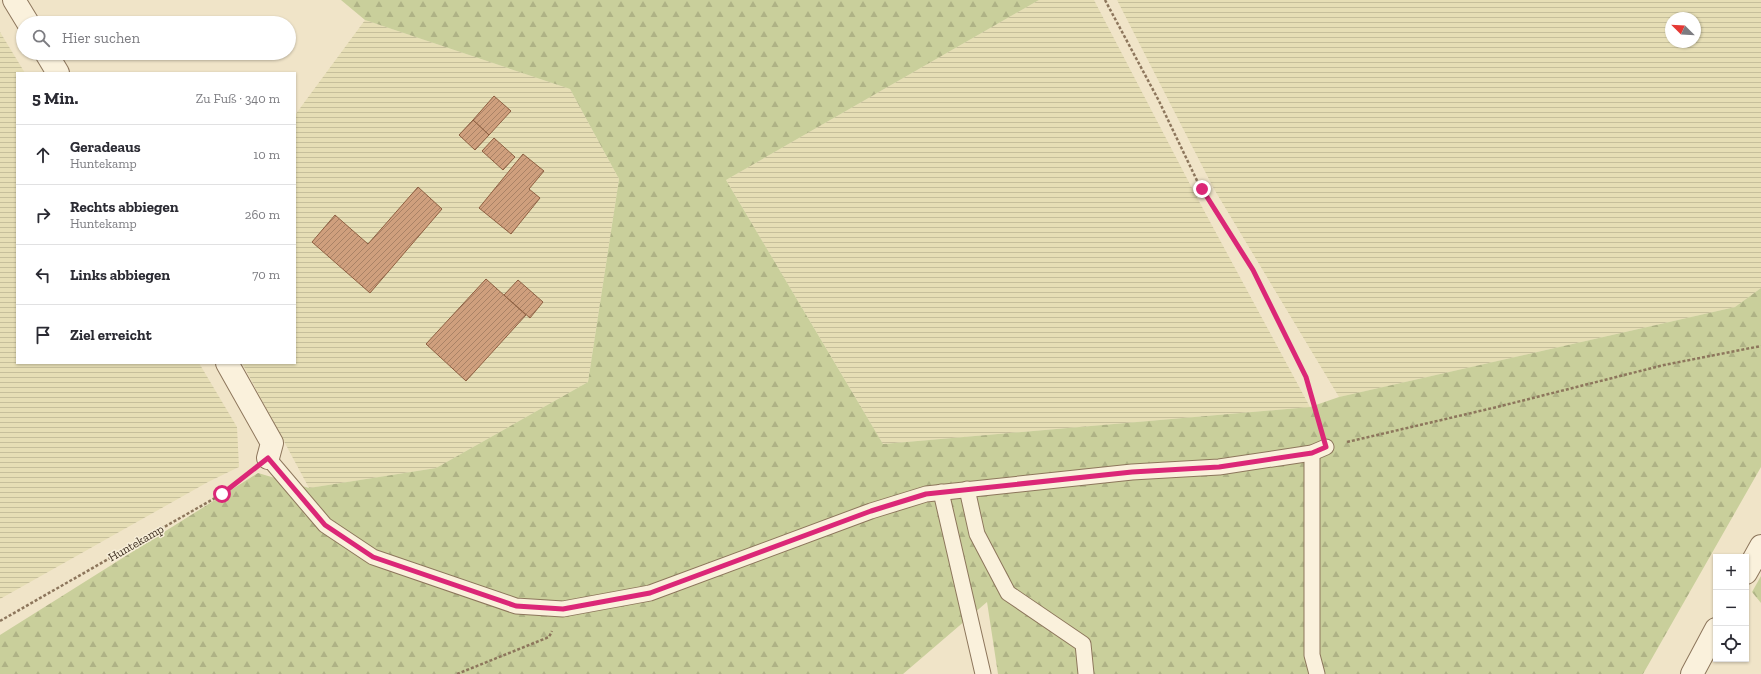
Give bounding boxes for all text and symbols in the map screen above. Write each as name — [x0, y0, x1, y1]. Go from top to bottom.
north arrow — [1665, 12, 1701, 48]
search box — [16, 16, 296, 60]
icon: search — [30, 27, 52, 49]
text: Hier suchen — [62, 29, 140, 47]
text: 5 Min. — [32, 88, 78, 108]
text: Zu Fuß · 340 m — [196, 91, 280, 106]
text: Geradeaus — [70, 138, 141, 156]
icon: ahead — [32, 144, 54, 166]
text: 10 m — [253, 147, 280, 162]
text: Huntekamp — [70, 156, 137, 171]
route end — [1193, 180, 1211, 198]
text: Rechts abbiegen — [70, 198, 179, 216]
icon: right — [32, 204, 54, 226]
text: 260 m — [245, 207, 280, 222]
text: Huntekamp — [70, 216, 137, 231]
icon: left — [32, 264, 54, 286]
text: Links abbiegen — [70, 266, 170, 284]
text: 70 m — [252, 267, 280, 282]
icon: arrive — [32, 324, 54, 346]
text: Ziel erreicht — [70, 326, 152, 344]
route start — [213, 485, 231, 503]
street label: Huntekamp — [106, 521, 166, 564]
map controls — [1713, 554, 1749, 662]
button: + — [1713, 554, 1749, 590]
button: − — [1713, 590, 1749, 626]
button: locate — [1713, 626, 1749, 662]

